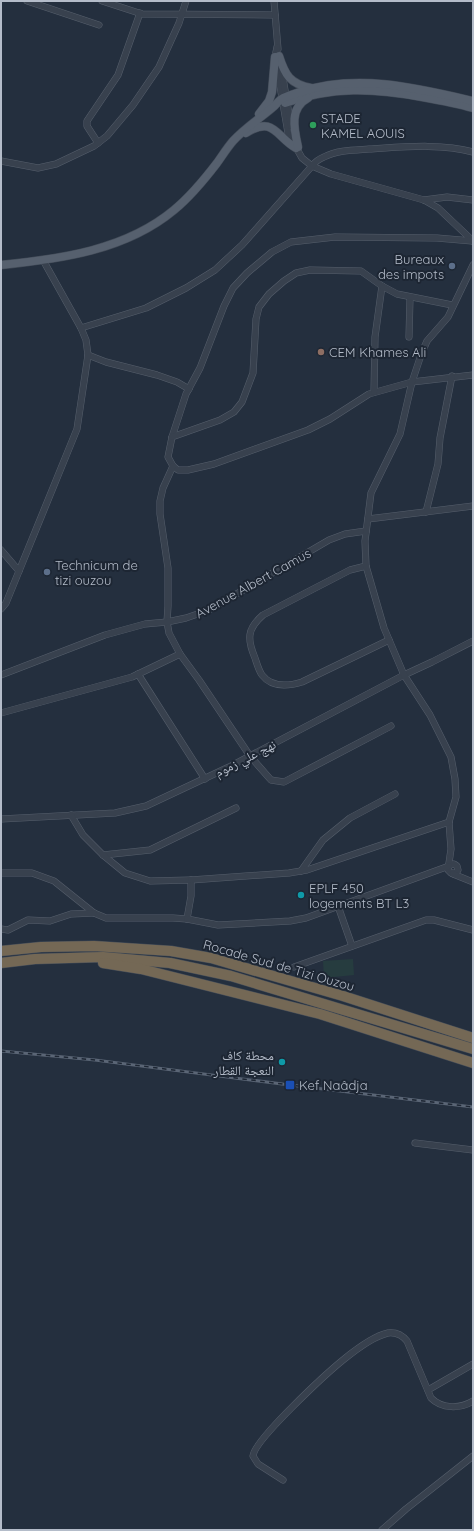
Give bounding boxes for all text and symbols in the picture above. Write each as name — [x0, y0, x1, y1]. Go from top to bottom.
place label: STADE KAMEL AOUIS — [321, 110, 405, 141]
marker: STADE KAMEL AOUIS — [308, 120, 318, 130]
place label: Bureaux des impots — [378, 251, 444, 282]
marker: Bureaux des impots — [447, 261, 457, 271]
place label: CEM Khames Ali — [329, 344, 426, 360]
marker: CEM Khames Ali — [316, 347, 326, 357]
street label: Avenue Albert Camus — [193, 545, 313, 621]
place label: Technicum de tizi ouzou — [55, 557, 138, 588]
marker: Technicum de tizi ouzou — [42, 567, 52, 577]
street label: نهج علي زموم — [212, 736, 280, 783]
place label: EPLF 450 logements BT L3 — [309, 880, 410, 911]
marker: EPLF 450 logements BT L3 — [296, 890, 306, 900]
street label: Rocade Sud de Tizi Ouzou — [201, 936, 357, 994]
place label: محطة كاف النعجة القطار — [213, 1047, 274, 1079]
marker: محطة كاف النعجة القطار — [277, 1057, 287, 1067]
place label: Kef Naâdja — [299, 1077, 368, 1093]
marker: Kef Naâdja — [284, 1079, 296, 1091]

